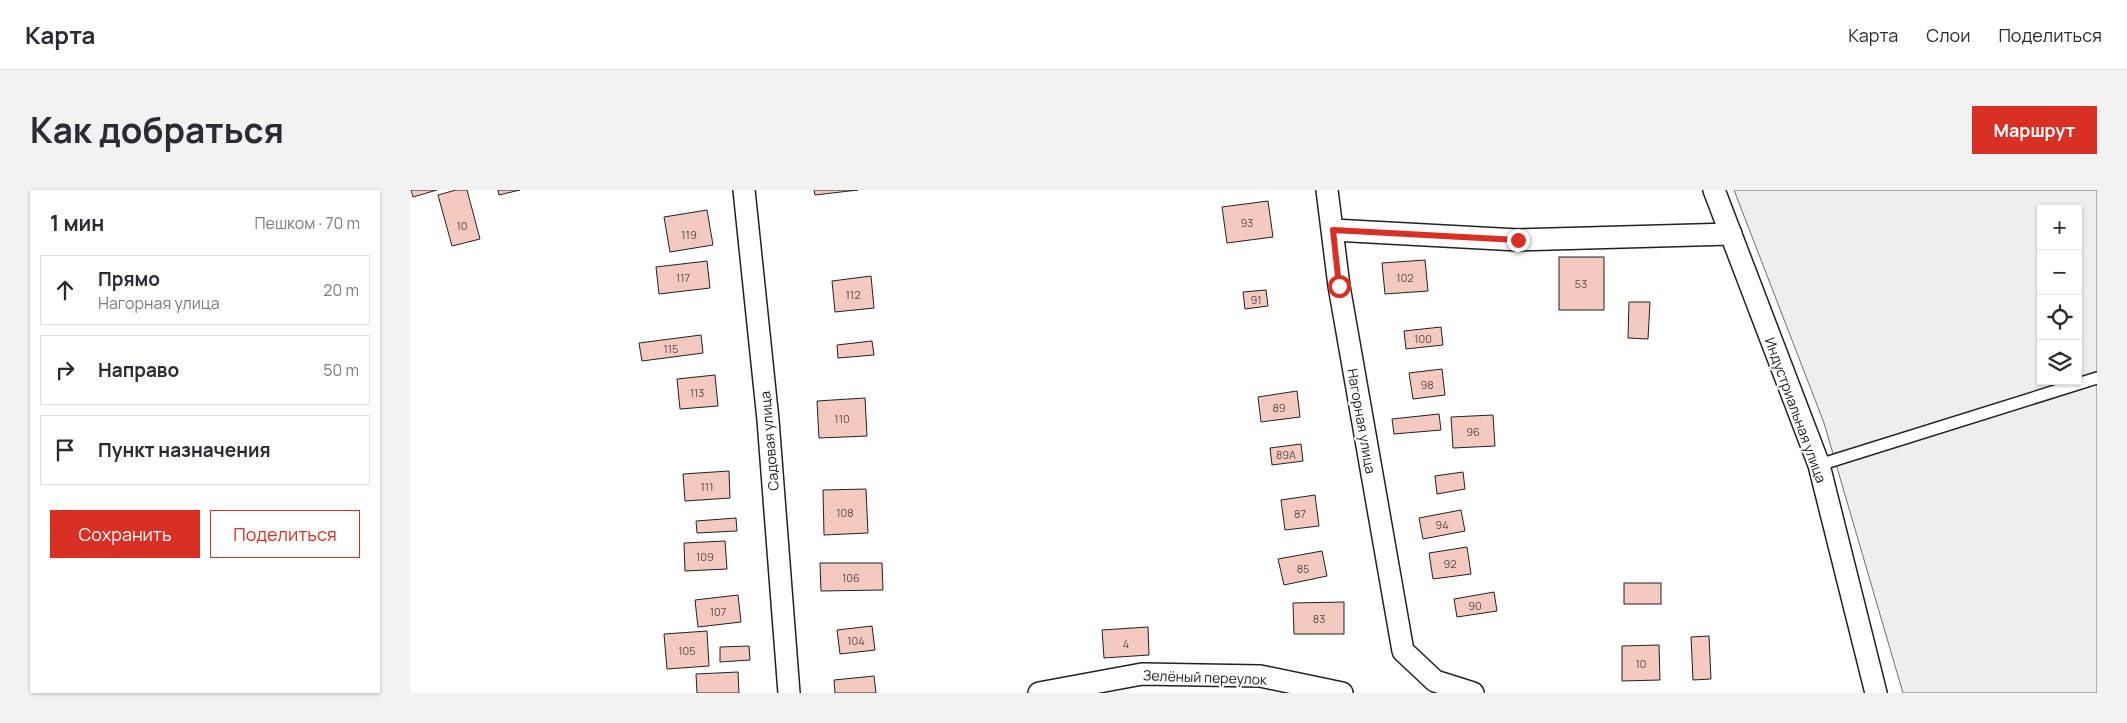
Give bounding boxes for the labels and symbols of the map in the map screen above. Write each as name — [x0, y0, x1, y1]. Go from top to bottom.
house number: 93 — [1241, 215, 1253, 230]
house number: 10 — [456, 218, 468, 233]
house number: 119 — [681, 227, 697, 242]
route end — [1507, 229, 1530, 252]
house number: 117 — [676, 270, 690, 285]
house number: 102 — [1396, 270, 1414, 285]
route start — [1328, 275, 1351, 298]
house number: 53 — [1575, 276, 1587, 291]
house number: 112 — [846, 287, 860, 302]
house number: 91 — [1250, 292, 1262, 307]
house number: 100 — [1414, 331, 1432, 346]
street label: Индустриальная улица — [1761, 335, 1831, 485]
house number: 115 — [664, 341, 678, 356]
street label: Нагорная улица — [1343, 367, 1381, 475]
house number: 98 — [1420, 377, 1434, 392]
house number: 113 — [690, 385, 704, 400]
street label: Садовая улица — [755, 390, 783, 492]
house number: 89 — [1272, 400, 1286, 415]
house number: 110 — [834, 411, 850, 426]
house number: 96 — [1466, 424, 1480, 439]
house number: 89А — [1276, 447, 1296, 462]
house number: 111 — [701, 479, 713, 494]
house number: 108 — [836, 505, 854, 520]
house number: 87 — [1294, 506, 1306, 521]
house number: 94 — [1435, 517, 1449, 532]
house number: 109 — [696, 549, 714, 564]
house number: 92 — [1443, 556, 1457, 571]
house number: 85 — [1297, 561, 1309, 576]
house number: 106 — [842, 570, 860, 585]
house number: 90 — [1468, 598, 1482, 613]
house number: 107 — [710, 604, 726, 619]
house number: 83 — [1313, 611, 1325, 626]
house number: 104 — [847, 633, 865, 648]
house number: 4 — [1123, 636, 1129, 651]
house number: 105 — [678, 643, 696, 658]
house number: 10 — [1635, 656, 1647, 671]
street label: Зелёный переулок — [1143, 665, 1268, 689]

